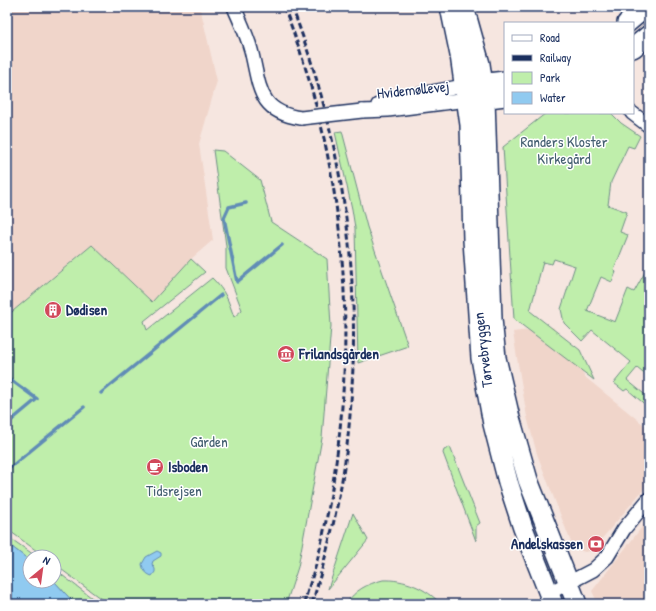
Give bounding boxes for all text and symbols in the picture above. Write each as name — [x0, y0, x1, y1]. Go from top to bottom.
legend — [504, 22, 634, 114]
text: Road — [540, 29, 560, 46]
text: Railway — [540, 49, 571, 66]
text: Park — [540, 69, 560, 86]
street label: Hvidemøllevej — [376, 75, 450, 104]
text: Water — [540, 89, 566, 106]
park label: Randers Kloster Kirkegård — [521, 131, 608, 169]
place label: Dødisen — [66, 299, 107, 320]
building icon: Dødisen — [43, 300, 63, 320]
street label: Tørvebryggen — [467, 311, 498, 389]
place label: Frilandsgården — [298, 343, 379, 365]
museum icon: Frilandsgården — [276, 344, 296, 364]
park label: Gården — [190, 431, 228, 452]
place label: Isboden — [168, 456, 208, 477]
cafe icon: Isboden — [145, 457, 165, 477]
park label: Tidsrejsen — [146, 480, 202, 501]
place label: Andelskassen — [511, 533, 583, 554]
bank icon: Andelskassen — [586, 534, 606, 554]
north arrow — [22, 549, 62, 589]
text: N — [41, 553, 53, 568]

